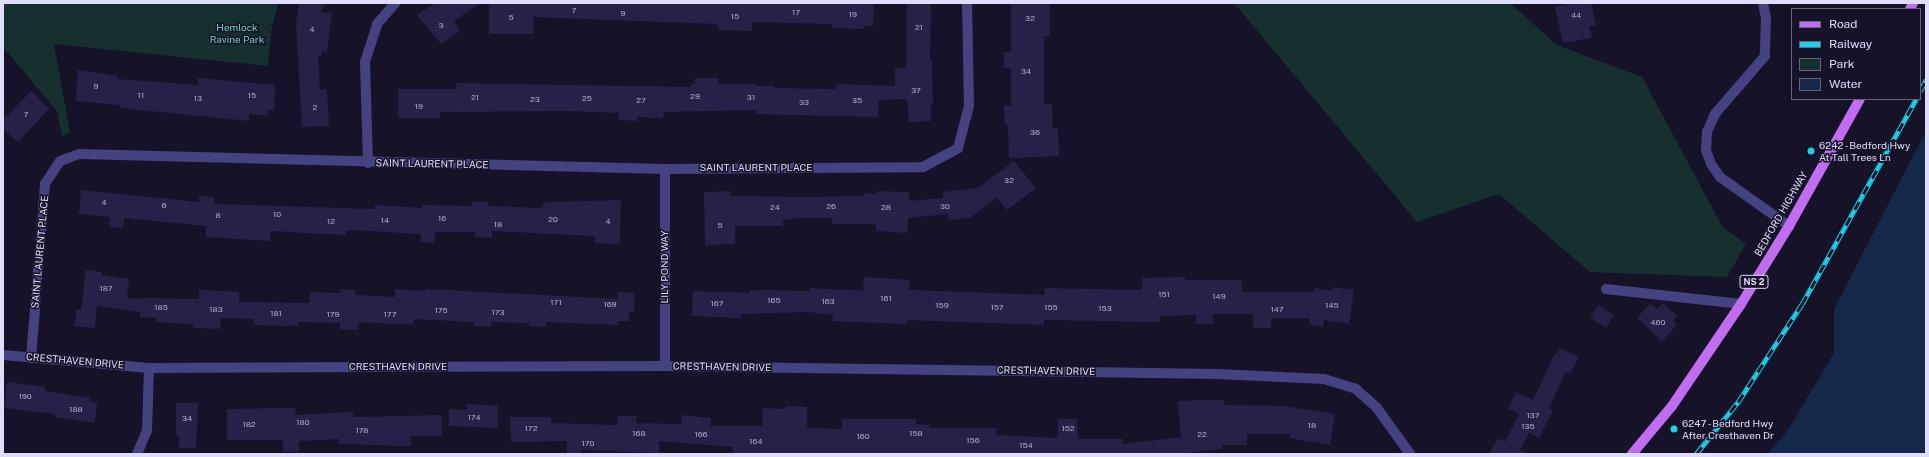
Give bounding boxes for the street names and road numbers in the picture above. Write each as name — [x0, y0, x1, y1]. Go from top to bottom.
street label: SAINT LAURENT PLACE — [375, 157, 489, 171]
street label: SAINT LAURENT PLACE — [699, 162, 813, 174]
street label: BEDFORD HIGHWAY — [1752, 170, 1810, 258]
street label: SAINT LAURENT PLACE — [29, 195, 51, 309]
street label: LILY POND WAY — [659, 230, 671, 304]
road number: NS 2 — [1739, 275, 1769, 289]
street label: CRESTHAVEN DRIVE — [25, 351, 125, 371]
street label: CRESTHAVEN DRIVE — [673, 360, 771, 374]
street label: CRESTHAVEN DRIVE — [349, 361, 447, 373]
street label: CRESTHAVEN DRIVE — [997, 364, 1095, 378]

